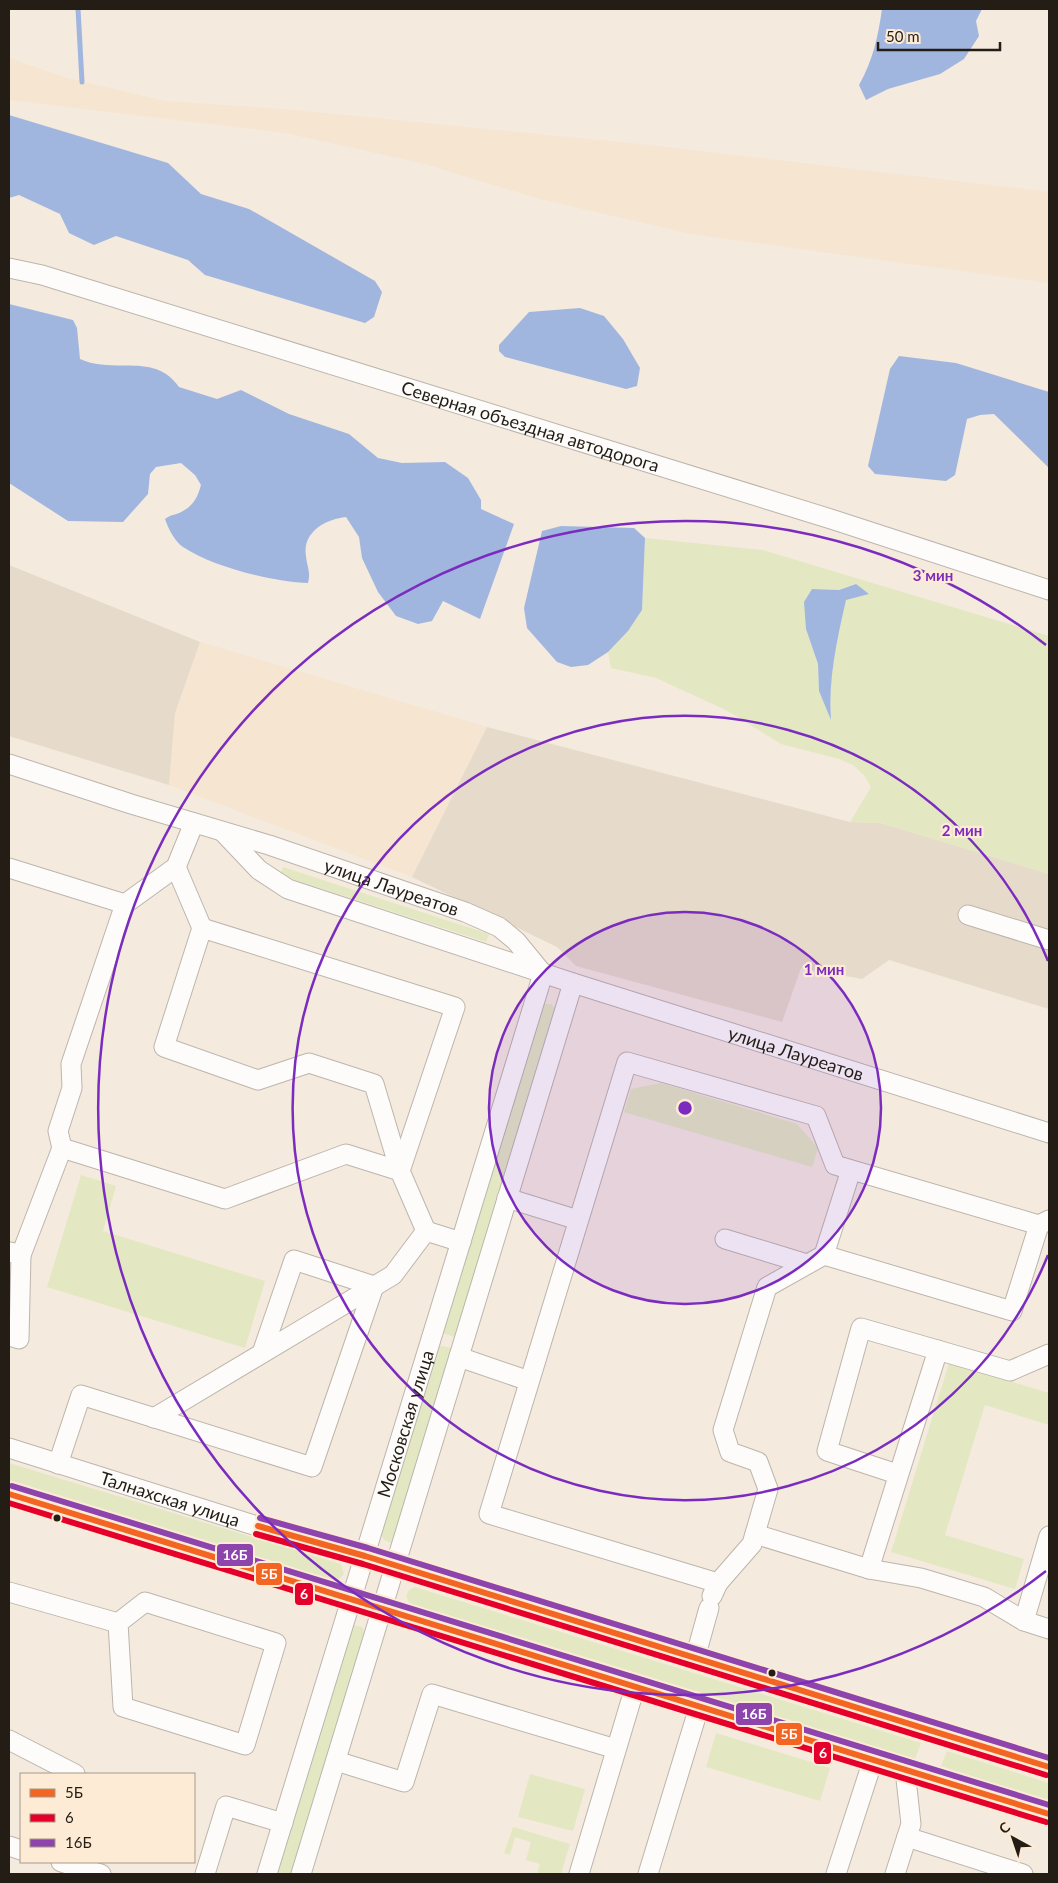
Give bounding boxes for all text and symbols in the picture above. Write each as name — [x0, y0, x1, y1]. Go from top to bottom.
scale bar — [878, 20, 1000, 52]
text: 50 m — [886, 27, 920, 45]
street label: Северная объездная автодорога — [399, 376, 662, 476]
text: 3 мин — [913, 566, 953, 584]
text: 2 мин — [942, 821, 982, 839]
street label: улица Лауреатов — [321, 854, 462, 920]
text: 1 мин — [804, 960, 844, 978]
street label: улица Лауреатов — [726, 1022, 867, 1085]
centre of rings — [676, 1099, 694, 1117]
street label: Московская улица — [372, 1347, 438, 1500]
street label: Талнахская улица — [98, 1466, 243, 1531]
unlabelled marker — [52, 1513, 62, 1523]
line badge: 16Б — [216, 1543, 254, 1567]
text: 16Б — [222, 1546, 248, 1563]
line badge: 5Б — [255, 1562, 283, 1586]
text: 5Б — [261, 1565, 278, 1582]
line badge: 6 — [294, 1582, 314, 1606]
text: 6 — [300, 1585, 308, 1602]
unlabelled marker — [767, 1668, 777, 1678]
line badge: 16Б — [735, 1702, 773, 1726]
text: 16Б — [741, 1705, 767, 1722]
line badge: 5Б — [775, 1722, 803, 1746]
text: 5Б — [781, 1725, 798, 1742]
line badge: 6 — [813, 1741, 832, 1765]
text: 6 — [819, 1744, 827, 1761]
legend — [20, 1773, 195, 1863]
text: 5Б — [65, 1783, 83, 1801]
text: 6 — [65, 1808, 74, 1826]
north arrow — [988, 1813, 1038, 1863]
text: С — [995, 1818, 1014, 1837]
text: 16Б — [65, 1833, 92, 1851]

